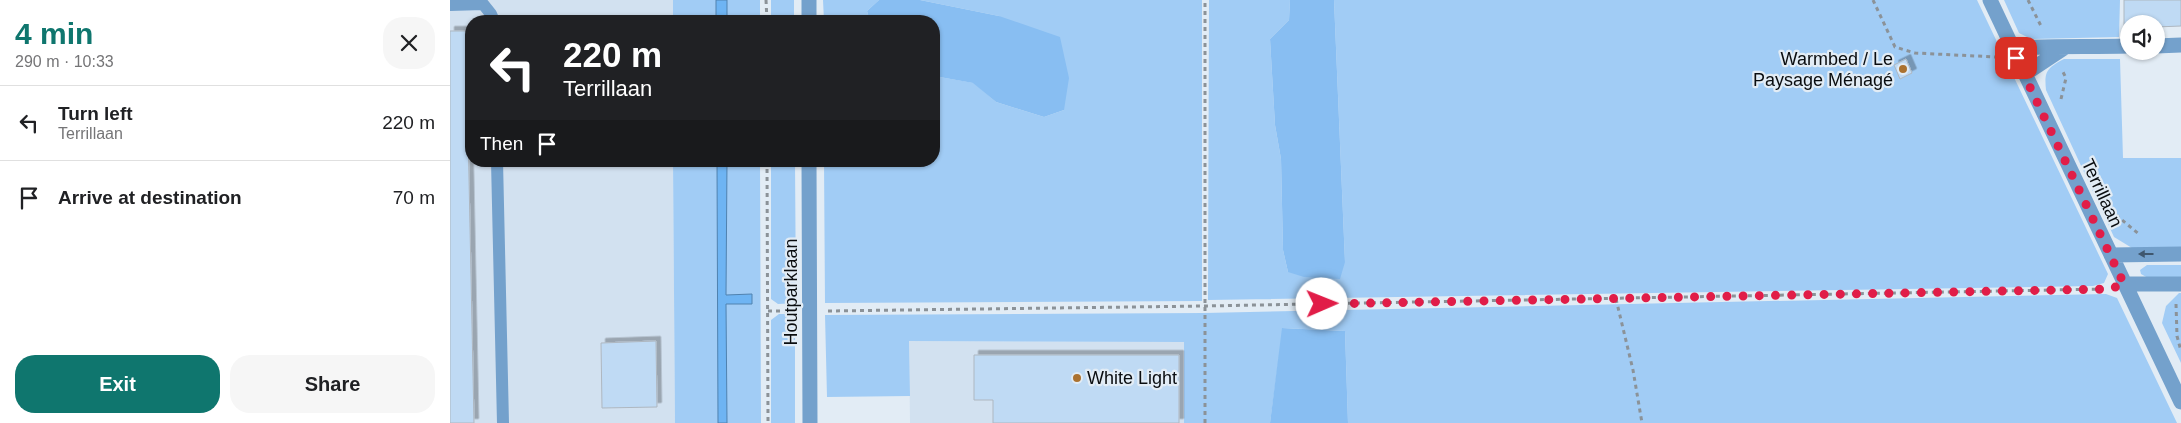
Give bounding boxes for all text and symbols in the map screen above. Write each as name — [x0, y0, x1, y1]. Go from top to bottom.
map controls — [2120, 15, 2165, 60]
button: sound — [2120, 15, 2165, 60]
text: 4 min — [15, 17, 93, 50]
button: close — [383, 17, 435, 69]
icon: left — [480, 35, 545, 100]
text: 220 m — [563, 35, 662, 74]
pin — [1995, 37, 2037, 79]
icon: arrive — [2002, 44, 2030, 72]
place label: Warmbed / Le Paysage Ménagé — [1753, 49, 1893, 90]
text: 290 m · 10:33 — [15, 53, 114, 70]
marker: Warmbed / Le Paysage Ménagé — [1897, 63, 1909, 75]
text: Terrillaan — [563, 76, 652, 101]
text: Turn left — [58, 103, 133, 124]
icon: left — [15, 109, 43, 137]
text: 220 m — [382, 112, 435, 133]
text: Terrillaan — [58, 125, 123, 142]
icon: arrive — [533, 130, 561, 158]
text: Then — [480, 133, 523, 154]
street label: Terrillaan — [2078, 156, 2126, 230]
icon: arrive — [15, 184, 43, 212]
text: Arrive at destination — [58, 187, 242, 208]
text: 70 m — [393, 187, 435, 208]
street label: Houtparklaan — [781, 238, 801, 346]
one-way arrow — [2138, 250, 2154, 258]
position arrow — [1295, 277, 1347, 329]
button: Exit — [15, 355, 220, 413]
button: Share — [230, 355, 435, 413]
place label: White Light — [1087, 368, 1177, 388]
marker: White Light — [1071, 372, 1083, 384]

